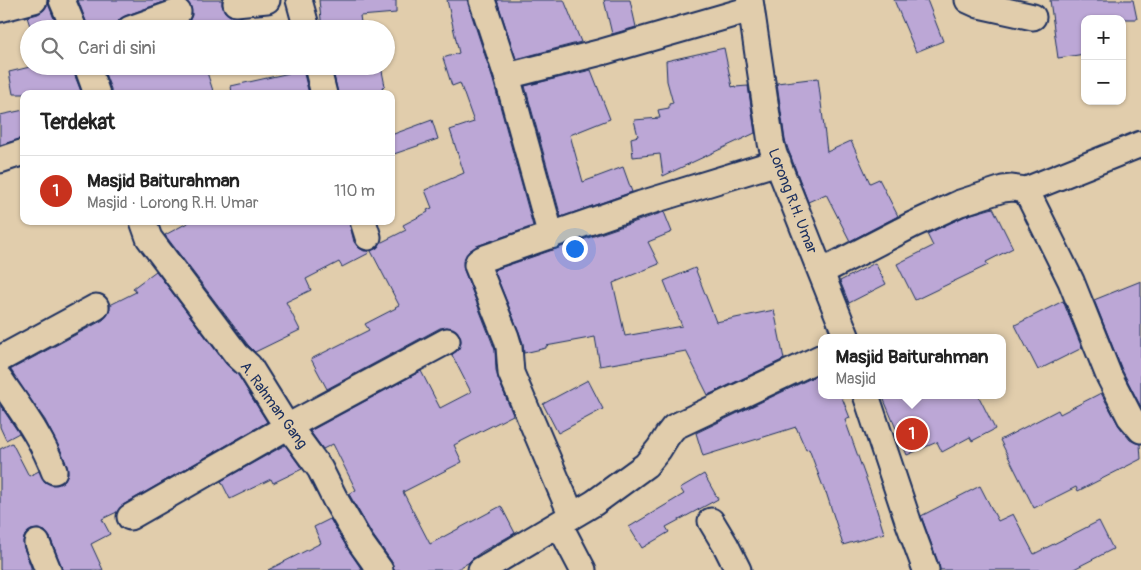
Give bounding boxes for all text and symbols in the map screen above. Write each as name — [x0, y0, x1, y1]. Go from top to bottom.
map controls — [1081, 15, 1126, 105]
button: + — [1081, 15, 1126, 60]
search box — [20, 20, 395, 75]
icon: search — [38, 34, 66, 62]
text: Cari di sini — [78, 36, 155, 60]
button: − — [1081, 60, 1126, 105]
text: Terdekat — [40, 109, 115, 136]
street label: Lorong R.H. Umar — [764, 146, 822, 257]
text: Masjid Baiturahman — [87, 169, 240, 193]
text: 1 — [53, 181, 59, 201]
text: 110 m — [334, 181, 375, 201]
text: Masjid · Lorong R.H. Umar — [87, 193, 258, 213]
your location — [562, 236, 588, 262]
popup — [818, 334, 1006, 399]
text: Masjid Baiturahman — [836, 345, 988, 369]
street label: A. Rahman Gang — [236, 358, 312, 453]
text: Masjid — [836, 369, 876, 389]
pin: 1 — [896, 415, 928, 453]

